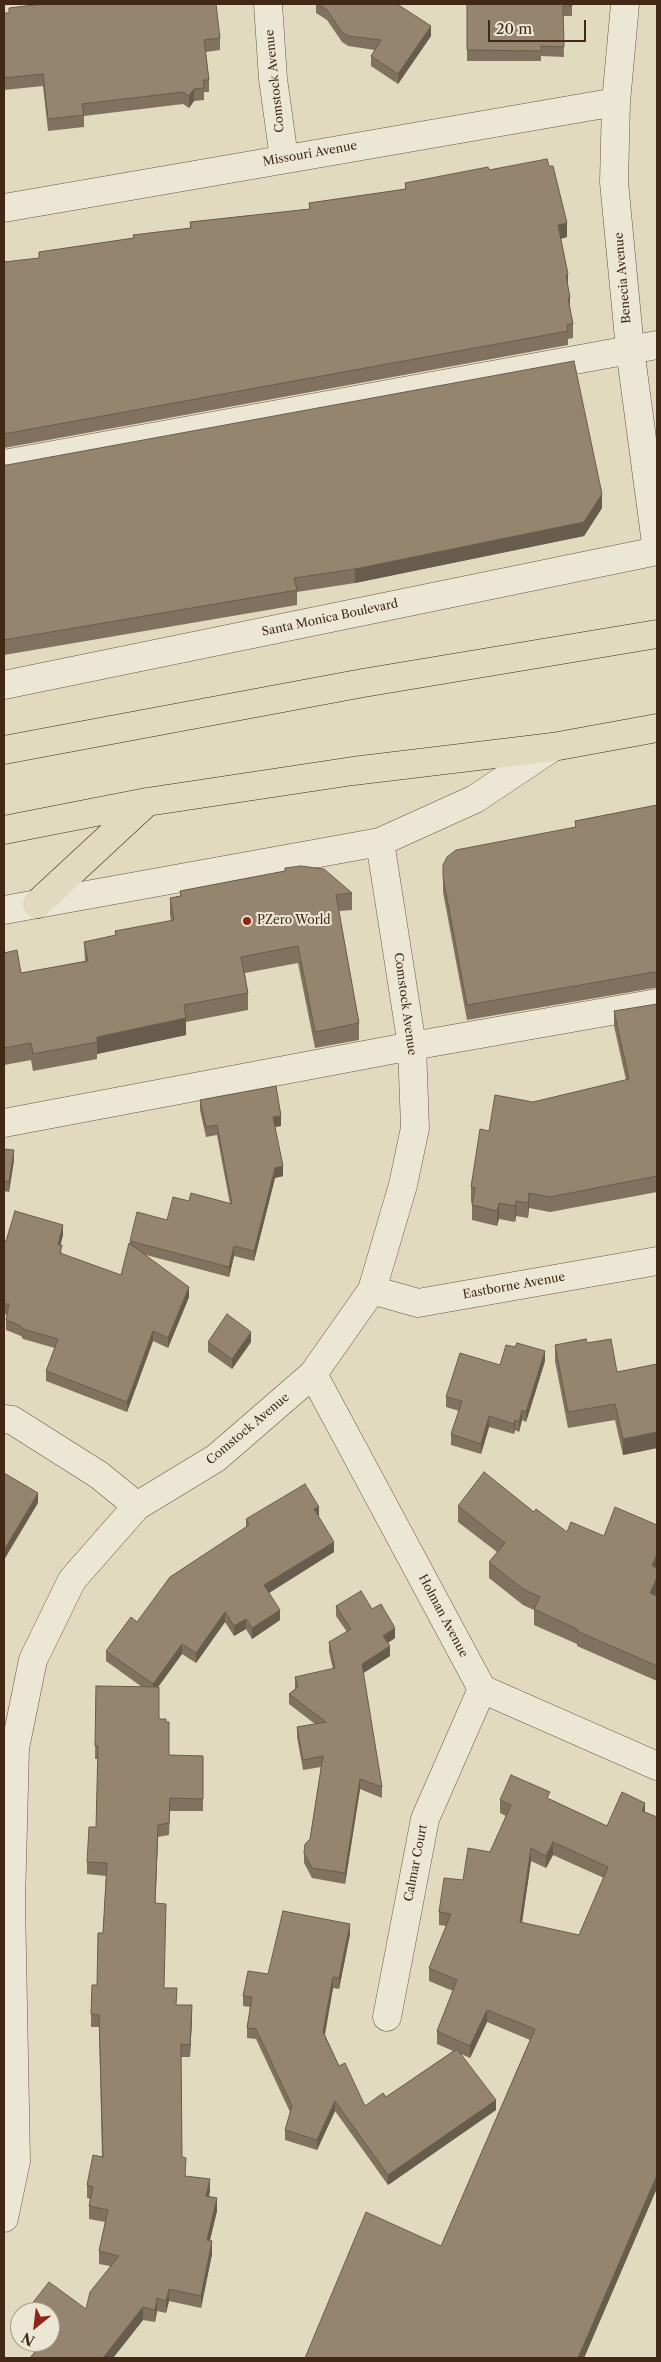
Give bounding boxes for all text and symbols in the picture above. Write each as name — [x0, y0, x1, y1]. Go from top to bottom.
scale bar — [491, 10, 588, 42]
text: 20 m — [496, 19, 532, 38]
street label: Comstock Avenue — [262, 29, 288, 133]
street label: Missouri Avenue — [262, 139, 358, 169]
street label: Benecia Avenue — [612, 232, 634, 324]
street label: Santa Monica Boulevard — [261, 597, 399, 639]
place label: PZero World — [257, 914, 331, 928]
marker: PZero World — [241, 915, 253, 927]
street label: Comstock Avenue — [391, 952, 419, 1056]
street label: Eastborne Avenue — [462, 1270, 566, 1302]
street label: Comstock Avenue — [204, 1390, 292, 1468]
street label: Holman Avenue — [415, 1572, 471, 1660]
street label: Calmar Court — [401, 1823, 431, 1903]
north arrow — [10, 2302, 60, 2352]
text: N — [19, 2328, 38, 2350]

